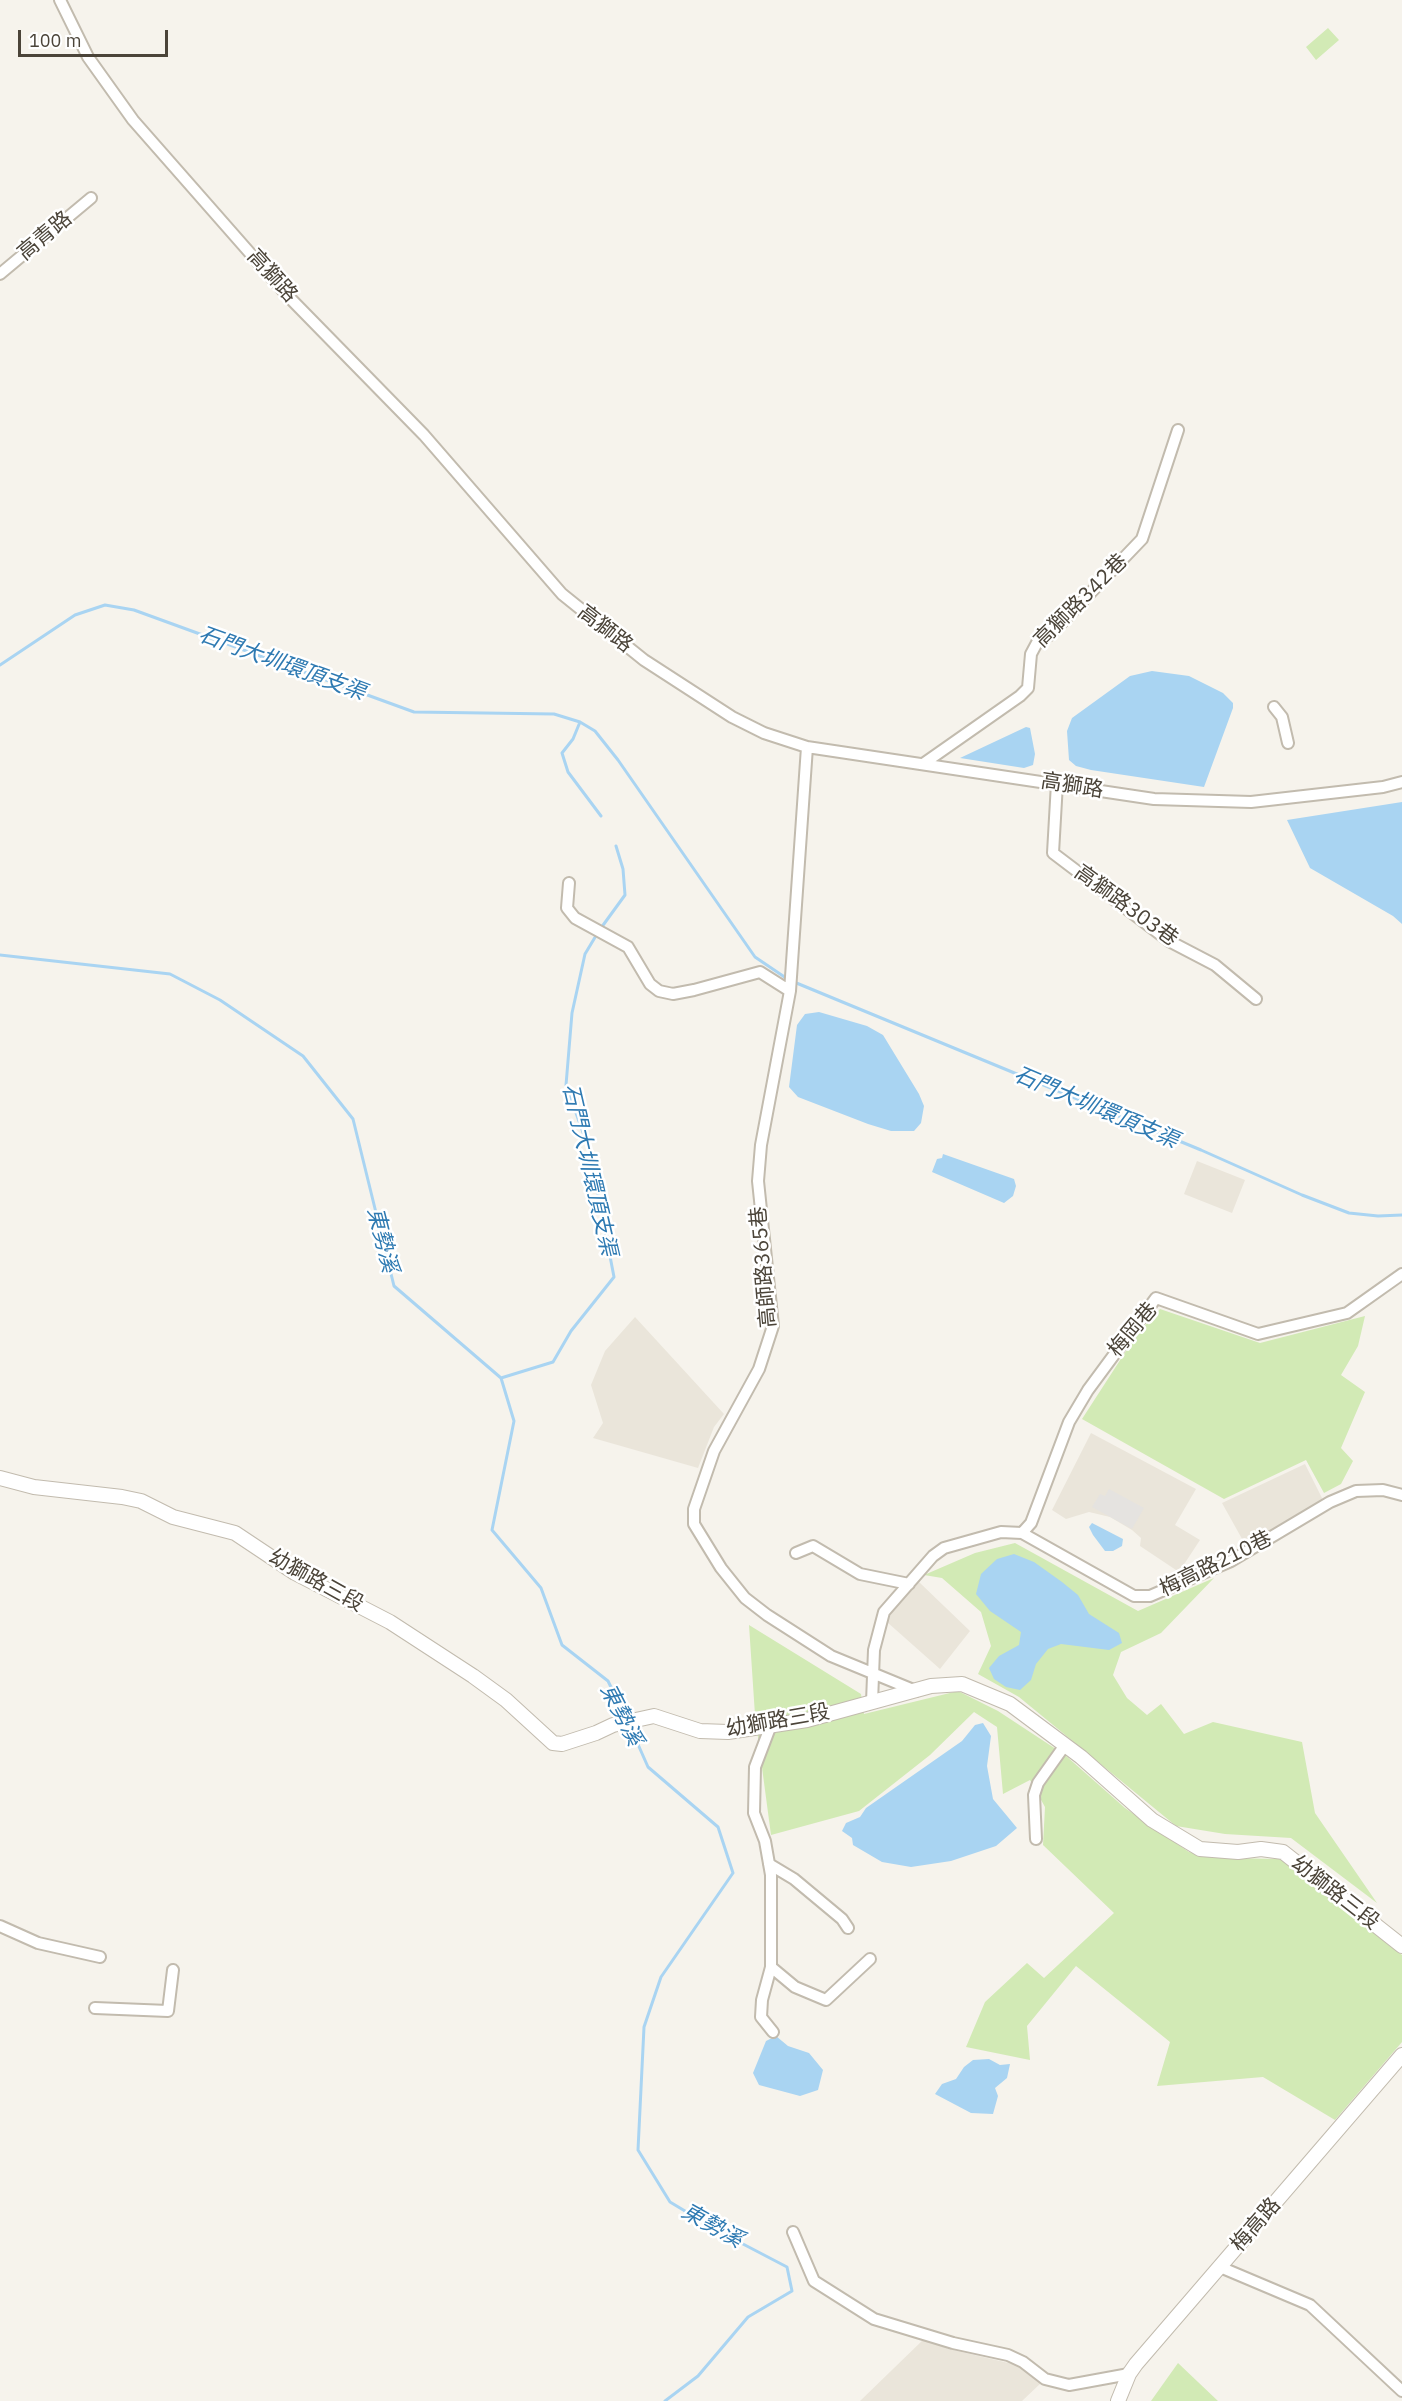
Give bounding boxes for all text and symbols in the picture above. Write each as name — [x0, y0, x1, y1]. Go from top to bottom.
scale bar — [21, 18, 171, 56]
text: 100 m — [29, 29, 81, 52]
street label: 高青路 — [13, 206, 77, 266]
street label: 高獅路 — [242, 244, 302, 308]
street label: 高獅路342巷 — [1029, 549, 1133, 653]
street label: 高獅路 — [572, 600, 638, 658]
water label: 石門大圳環頂支渠 — [195, 621, 369, 707]
street label: 高獅路 — [1039, 769, 1105, 803]
street label: 高獅路303巷 — [1069, 860, 1183, 952]
water label: 石門大圳環頂支渠 — [1010, 1061, 1182, 1155]
water label: 石門大圳環頂支渠 — [556, 1081, 622, 1259]
water label: 東勢溪 — [361, 1205, 403, 1275]
street label: 高師路365巷 — [746, 1205, 782, 1329]
street label: 梅岡巷 — [1103, 1298, 1163, 1362]
street label: 梅高路210巷 — [1156, 1526, 1276, 1602]
street label: 幼獅路三段 — [264, 1545, 368, 1617]
water label: 東勢溪 — [594, 1680, 648, 1750]
street label: 幼獅路三段 — [724, 1699, 832, 1743]
street label: 幼獅路三段 — [1286, 1851, 1384, 1935]
street label: 梅高路 — [1226, 2193, 1286, 2257]
water label: 東勢溪 — [677, 2198, 747, 2254]

